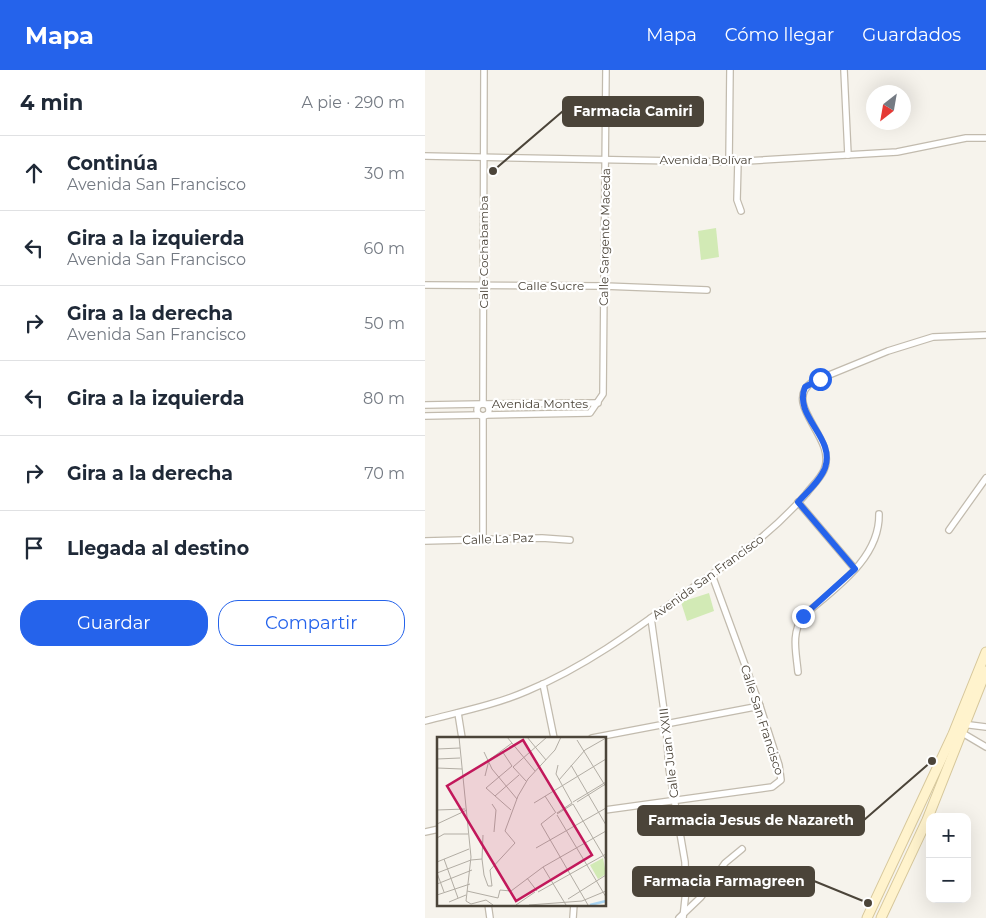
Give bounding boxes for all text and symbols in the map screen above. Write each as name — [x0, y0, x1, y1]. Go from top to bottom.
text: Mapa — [25, 21, 94, 50]
text: Mapa — [646, 24, 697, 46]
text: Cómo llegar — [725, 24, 834, 46]
text: Guardados — [862, 24, 961, 46]
north arrow — [866, 85, 911, 130]
text: 4 min — [20, 90, 83, 115]
text: A pie · 290 m — [302, 93, 405, 112]
callout: Farmacia Camiri — [563, 97, 703, 126]
text: Farmacia Camiri — [573, 102, 693, 120]
text: Continúa — [67, 152, 158, 175]
street label: Avenida Bolívar — [660, 152, 753, 167]
icon: ahead — [20, 159, 48, 187]
text: 30 m — [364, 164, 405, 183]
street label: Calle Sargento Maceda — [596, 168, 613, 306]
text: Avenida San Francisco — [67, 175, 246, 194]
street label: Calle Cochabamba — [476, 195, 491, 309]
text: Gira a la izquierda — [67, 227, 245, 250]
icon: left — [20, 234, 48, 262]
text: 60 m — [363, 239, 405, 258]
text: Avenida San Francisco — [67, 250, 246, 269]
street label: Calle Sucre — [518, 278, 584, 293]
text: Gira a la derecha — [67, 302, 233, 325]
icon: right — [20, 309, 48, 337]
text: 50 m — [364, 314, 405, 333]
text: Avenida San Francisco — [67, 325, 246, 344]
route start — [809, 368, 832, 391]
icon: left — [20, 384, 48, 412]
text: Gira a la izquierda — [67, 387, 245, 410]
text: 80 m — [363, 389, 405, 408]
street label: Avenida Montes — [492, 396, 588, 411]
icon: right — [20, 459, 48, 487]
text: Gira a la derecha — [67, 462, 233, 485]
text: 70 m — [364, 464, 405, 483]
street label: Calle La Paz — [462, 530, 534, 547]
street label: Avenida San Francisco — [649, 531, 766, 622]
icon: arrive — [20, 534, 48, 562]
text: Llegada al destino — [67, 537, 249, 560]
button: Guardar — [20, 600, 208, 646]
button: Compartir — [218, 600, 405, 646]
route end — [792, 605, 815, 628]
street label: Calle San Francisco — [738, 663, 787, 777]
street label: Calle Juan XXIII — [656, 707, 681, 799]
inset map — [437, 737, 606, 906]
callout: Farmacia Jesus de Nazareth — [638, 806, 864, 835]
text: Farmacia Jesus de Nazareth — [648, 811, 854, 829]
map controls — [926, 813, 971, 903]
button: + — [926, 813, 971, 858]
button: − — [926, 858, 971, 903]
callout: Farmacia Farmagreen — [633, 867, 814, 896]
text: Farmacia Farmagreen — [643, 872, 805, 890]

